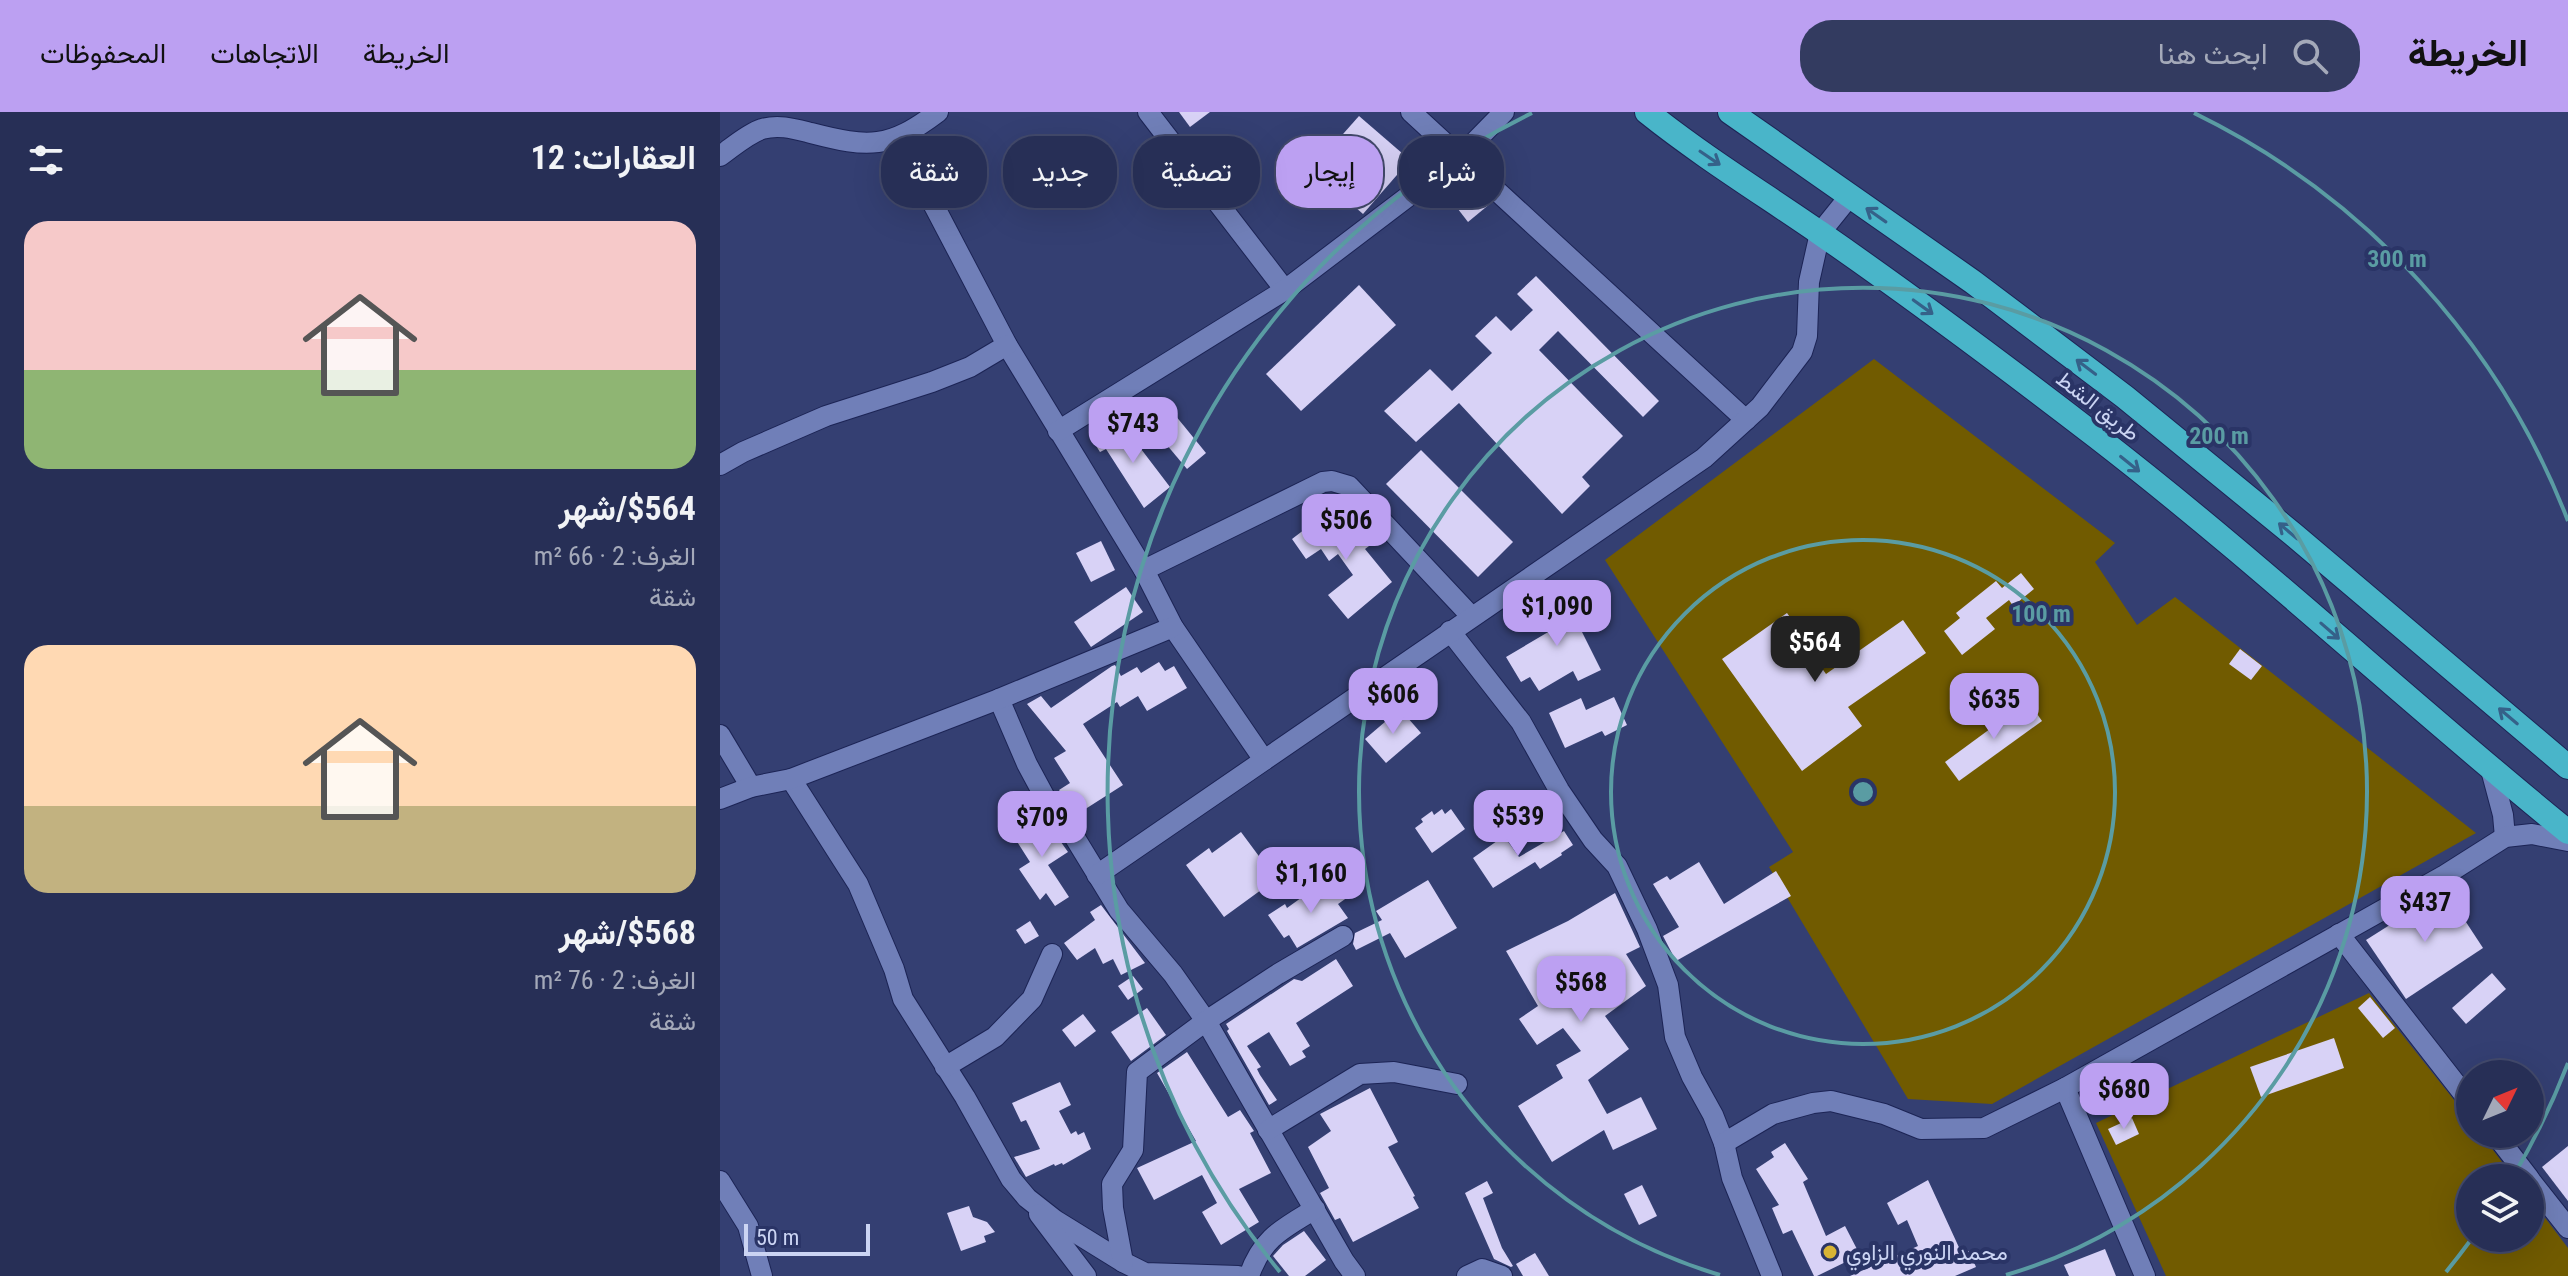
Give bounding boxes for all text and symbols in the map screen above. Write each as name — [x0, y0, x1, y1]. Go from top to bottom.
search box — [1800, 20, 2360, 92]
text: الخريطة — [2408, 31, 2528, 75]
icon: search — [2288, 34, 2332, 78]
text: ابحث هنا — [2158, 36, 2268, 71]
text: المحفوظات — [40, 37, 166, 70]
text: الاتجاهات — [210, 37, 319, 70]
text: الخريطة — [363, 37, 449, 70]
chip: شقة — [881, 136, 987, 208]
chip: جديد — [1003, 136, 1117, 208]
chip: تصفية — [1133, 136, 1260, 208]
chip: إيجار — [1276, 136, 1383, 208]
chip: شراء — [1399, 136, 1504, 208]
text: العقارات: 12 — [531, 137, 696, 177]
icon: filters — [24, 138, 68, 182]
one-way arrow — [1698, 150, 1720, 166]
one-way arrow — [1865, 207, 1887, 223]
text: 300 m — [2367, 245, 2427, 273]
icon: home — [288, 273, 432, 417]
one-way arrow — [1912, 298, 1933, 315]
one-way arrow — [2076, 359, 2097, 376]
street label: طريق الشط — [2051, 366, 2145, 447]
pin: $743 — [1086, 397, 1180, 465]
text: $743 — [1107, 408, 1159, 438]
text: 200 m — [2189, 422, 2249, 450]
one-way arrow — [2119, 455, 2140, 473]
text: $564/شهر — [558, 488, 696, 528]
pin: $506 — [1299, 494, 1393, 562]
text: $506 — [1320, 505, 1372, 535]
one-way arrow — [2278, 522, 2299, 540]
text: الغرف: 2 · 66 m² — [534, 541, 696, 571]
pin: $1,090 — [1492, 580, 1622, 648]
text: شقة — [649, 582, 696, 612]
text: $1,090 — [1521, 591, 1593, 621]
text: 100 m — [2011, 600, 2071, 628]
pin: $564 — [1768, 616, 1862, 684]
one-way arrow — [2319, 621, 2339, 639]
text: $564 — [1789, 627, 1841, 657]
pin: $606 — [1346, 668, 1440, 736]
pin: $635 — [1947, 673, 2041, 741]
text: $606 — [1367, 679, 1419, 709]
text: $635 — [1968, 684, 2020, 714]
icon: home — [288, 697, 432, 841]
one-way arrow — [2499, 707, 2519, 725]
centre of rings — [1849, 778, 1877, 806]
pin: $539 — [1471, 790, 1565, 858]
pin: $709 — [995, 791, 1089, 859]
text: $539 — [1492, 801, 1544, 831]
text: $709 — [1016, 802, 1068, 832]
pin: $1,160 — [1246, 847, 1376, 915]
text: $1,160 — [1275, 858, 1347, 888]
pin: $437 — [2378, 876, 2472, 944]
text: $437 — [2399, 887, 2451, 917]
text: $568/شهر — [558, 912, 696, 952]
pin: $568 — [1534, 956, 1628, 1024]
text: الغرف: 2 · 76 m² — [534, 965, 696, 995]
text: $568 — [1555, 967, 1607, 997]
text: شقة — [649, 1006, 696, 1036]
north arrow — [2456, 1060, 2544, 1148]
map controls — [2456, 1060, 2544, 1252]
pin: $680 — [2077, 1063, 2171, 1131]
text: $680 — [2098, 1074, 2150, 1104]
button: layers — [2456, 1164, 2544, 1252]
scale bar — [744, 1220, 870, 1256]
text: 50 m — [756, 1225, 799, 1250]
place label: محمد النوري الزاوي — [1846, 1240, 2008, 1271]
marker: محمد النوري الزاوي — [1821, 1243, 1839, 1261]

